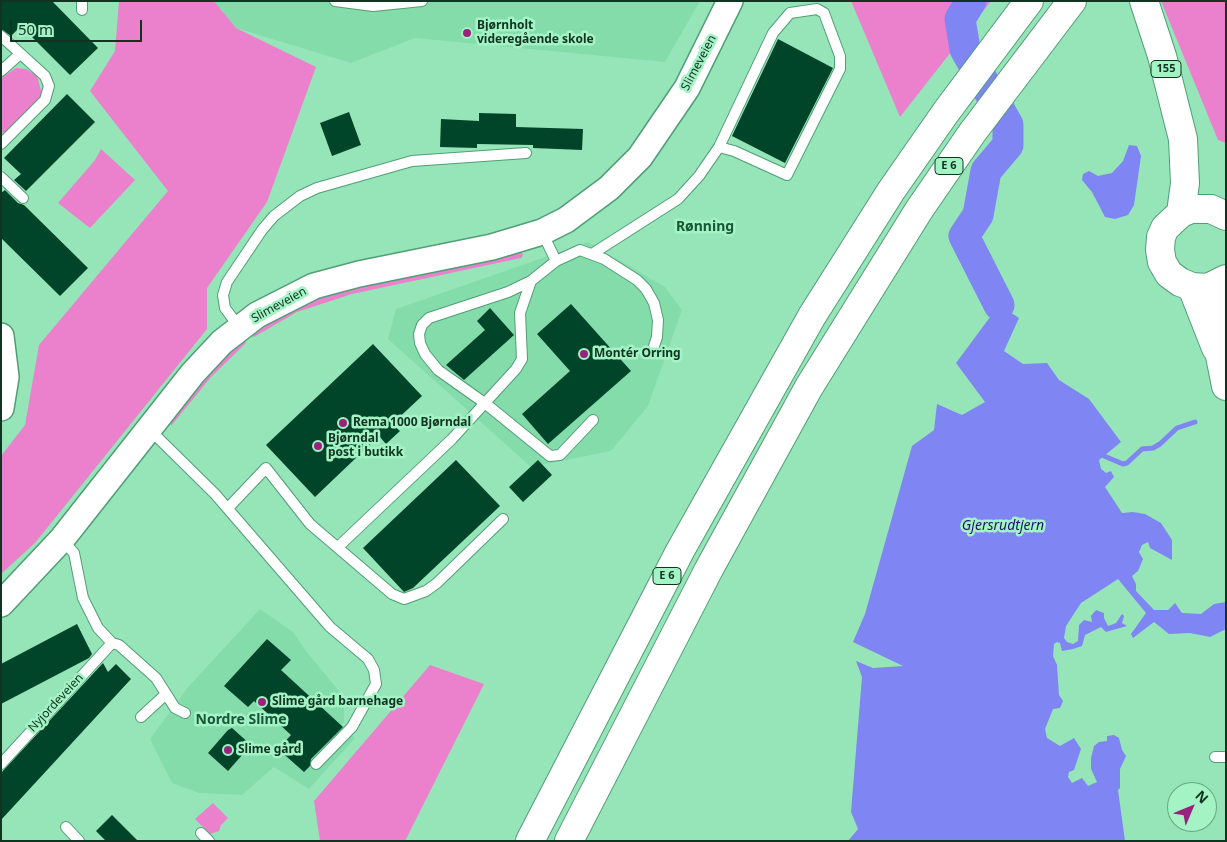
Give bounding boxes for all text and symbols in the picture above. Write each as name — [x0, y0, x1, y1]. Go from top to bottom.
scale bar — [12, 10, 145, 42]
text: 50 m — [18, 19, 53, 39]
place label: Bjørnholt videregående skole — [477, 19, 594, 47]
marker: Bjørnholt videregående skole — [461, 27, 473, 39]
street label: Slimeveien — [678, 33, 720, 93]
road number: 155 — [1151, 61, 1181, 78]
road number: E 6 — [935, 158, 963, 175]
district label: Rønning — [676, 219, 734, 235]
street label: Slimeveien — [249, 284, 309, 326]
place label: Montér Orring — [594, 347, 681, 361]
marker: Montér Orring — [578, 348, 590, 360]
place label: Rema 1000 Bjørndal — [353, 416, 471, 430]
marker: Rema 1000 Bjørndal — [337, 417, 349, 429]
place label: Bjørndal post i butikk — [328, 432, 403, 460]
marker: Bjørndal post i butikk — [312, 440, 324, 452]
water label: Gjersrudtjern — [962, 518, 1044, 534]
road number: E 6 — [653, 568, 681, 584]
street label: Nyjordeveien — [25, 671, 87, 735]
place label: Slime gård barnehage — [272, 695, 403, 709]
marker: Slime gård barnehage — [256, 696, 268, 708]
district label: Nordre Slime — [195, 712, 287, 728]
place label: Slime gård — [238, 743, 301, 757]
marker: Slime gård — [222, 744, 234, 756]
north arrow — [1167, 782, 1217, 832]
text: N — [1192, 786, 1213, 807]

